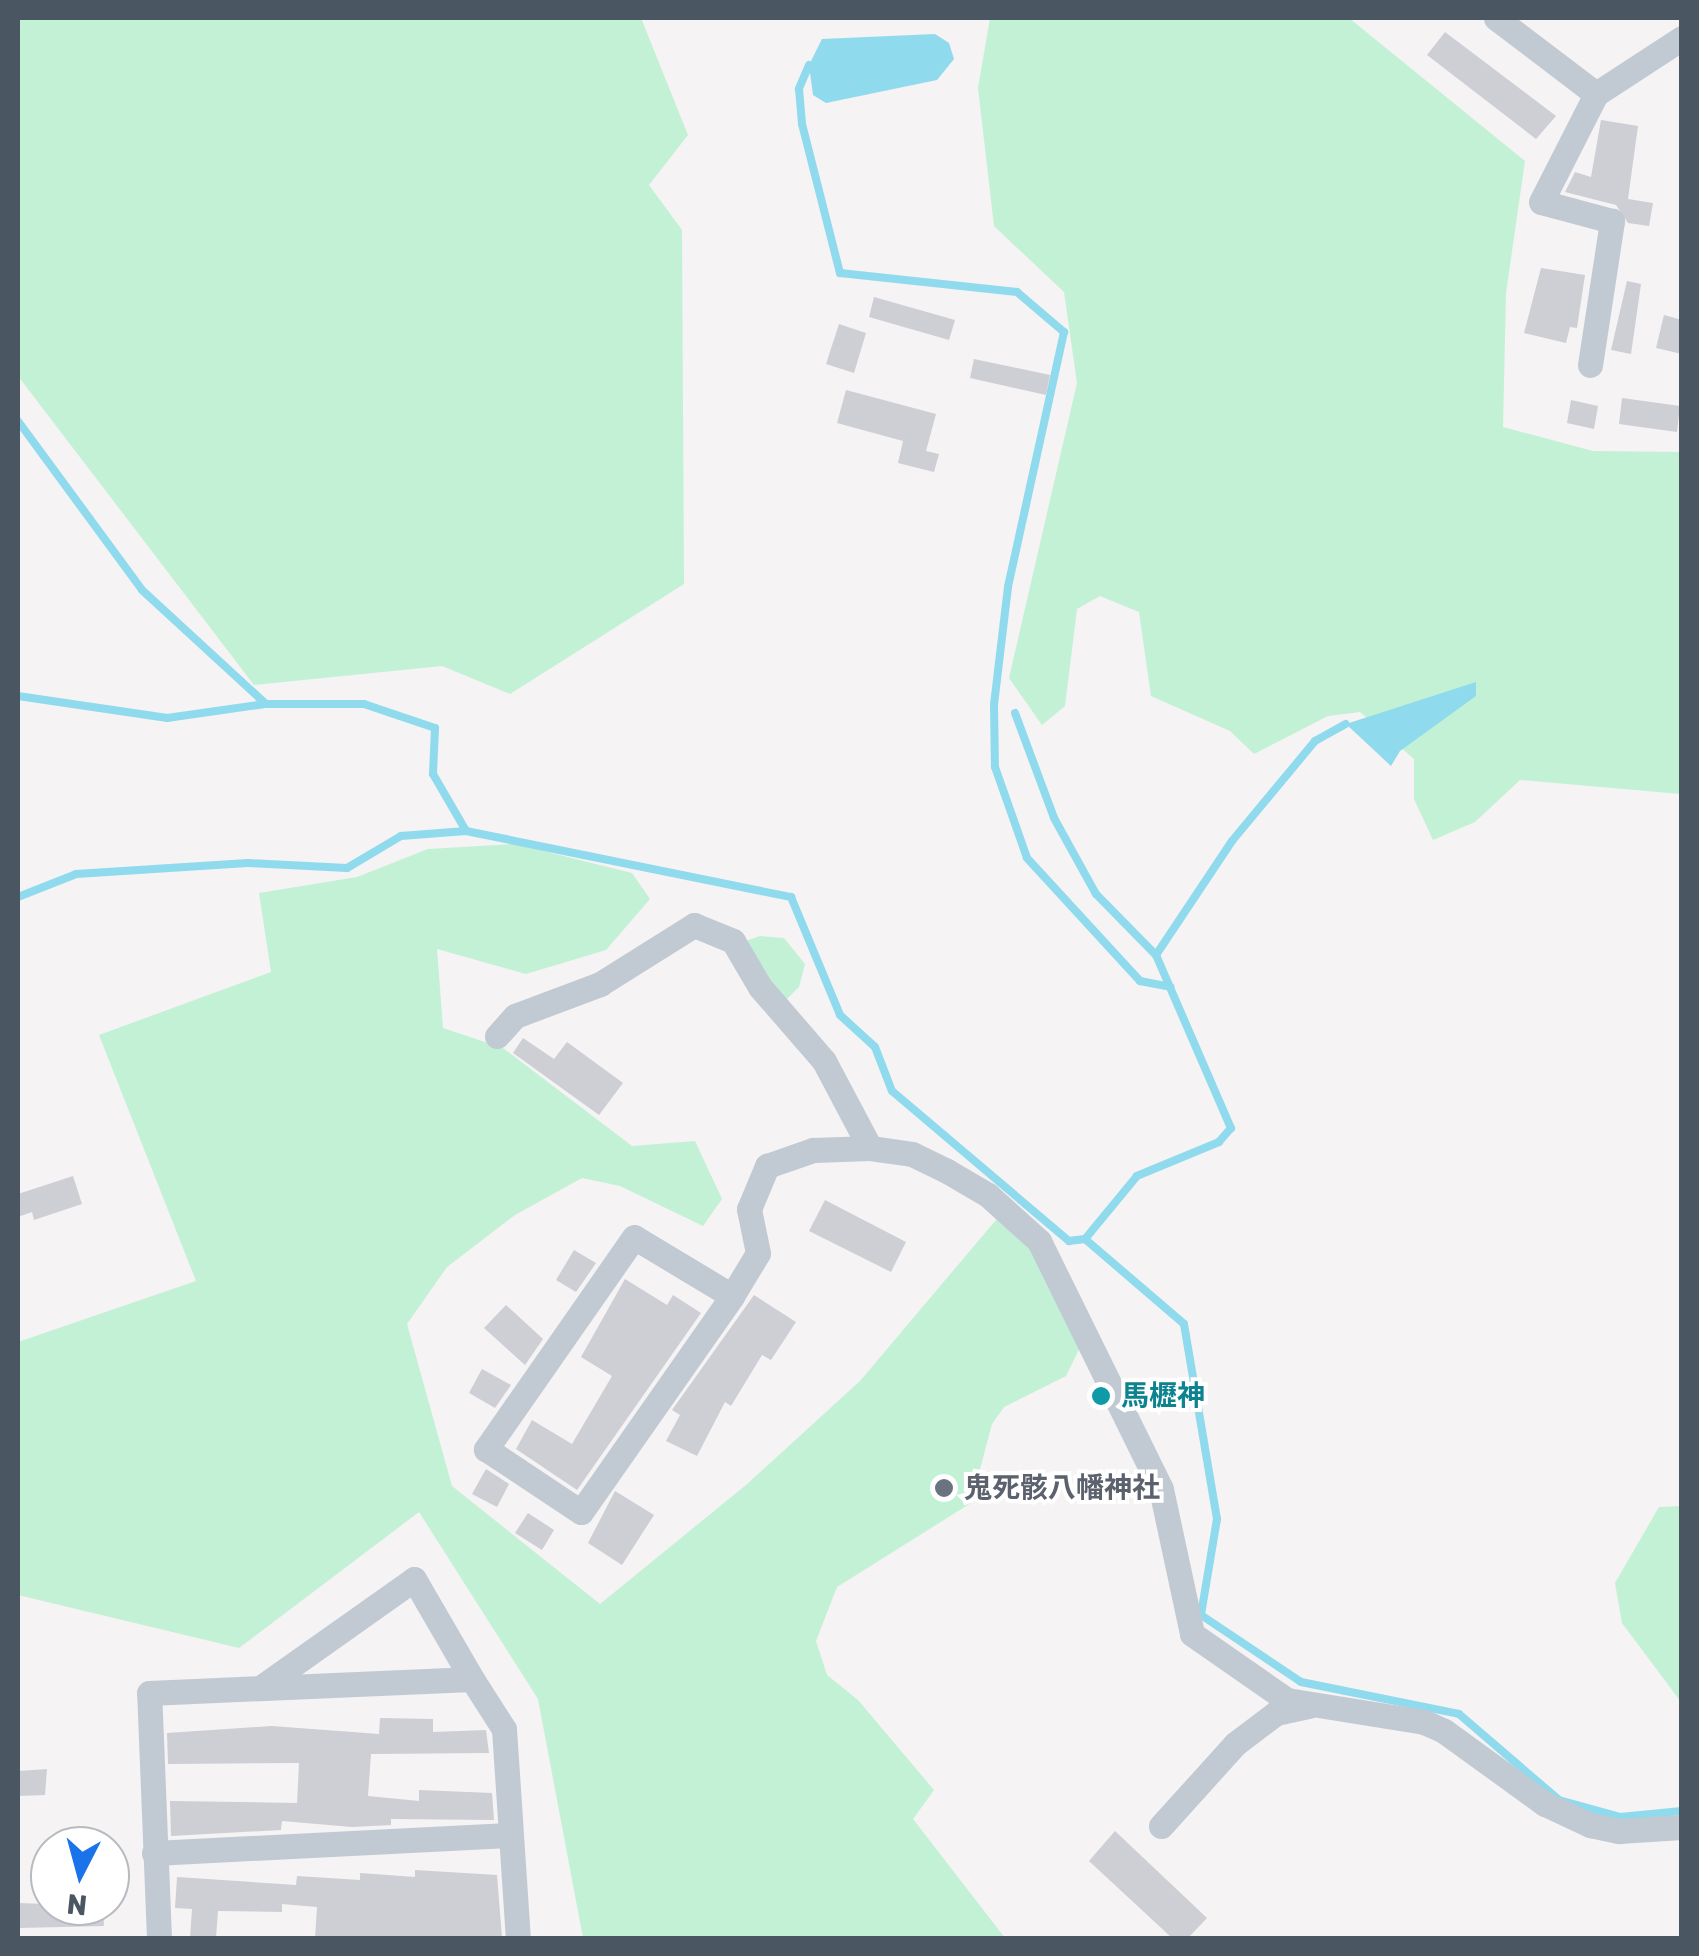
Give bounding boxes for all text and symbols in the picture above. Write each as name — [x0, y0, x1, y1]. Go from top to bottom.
place label: 馬櫪神 — [1121, 1379, 1205, 1413]
marker: 馬櫪神 — [1090, 1385, 1112, 1407]
place label: 鬼死骸八幡神社 — [964, 1471, 1160, 1505]
marker: 鬼死骸八幡神社 — [933, 1477, 955, 1499]
north arrow — [30, 1826, 130, 1926]
text: N — [65, 1887, 89, 1922]

